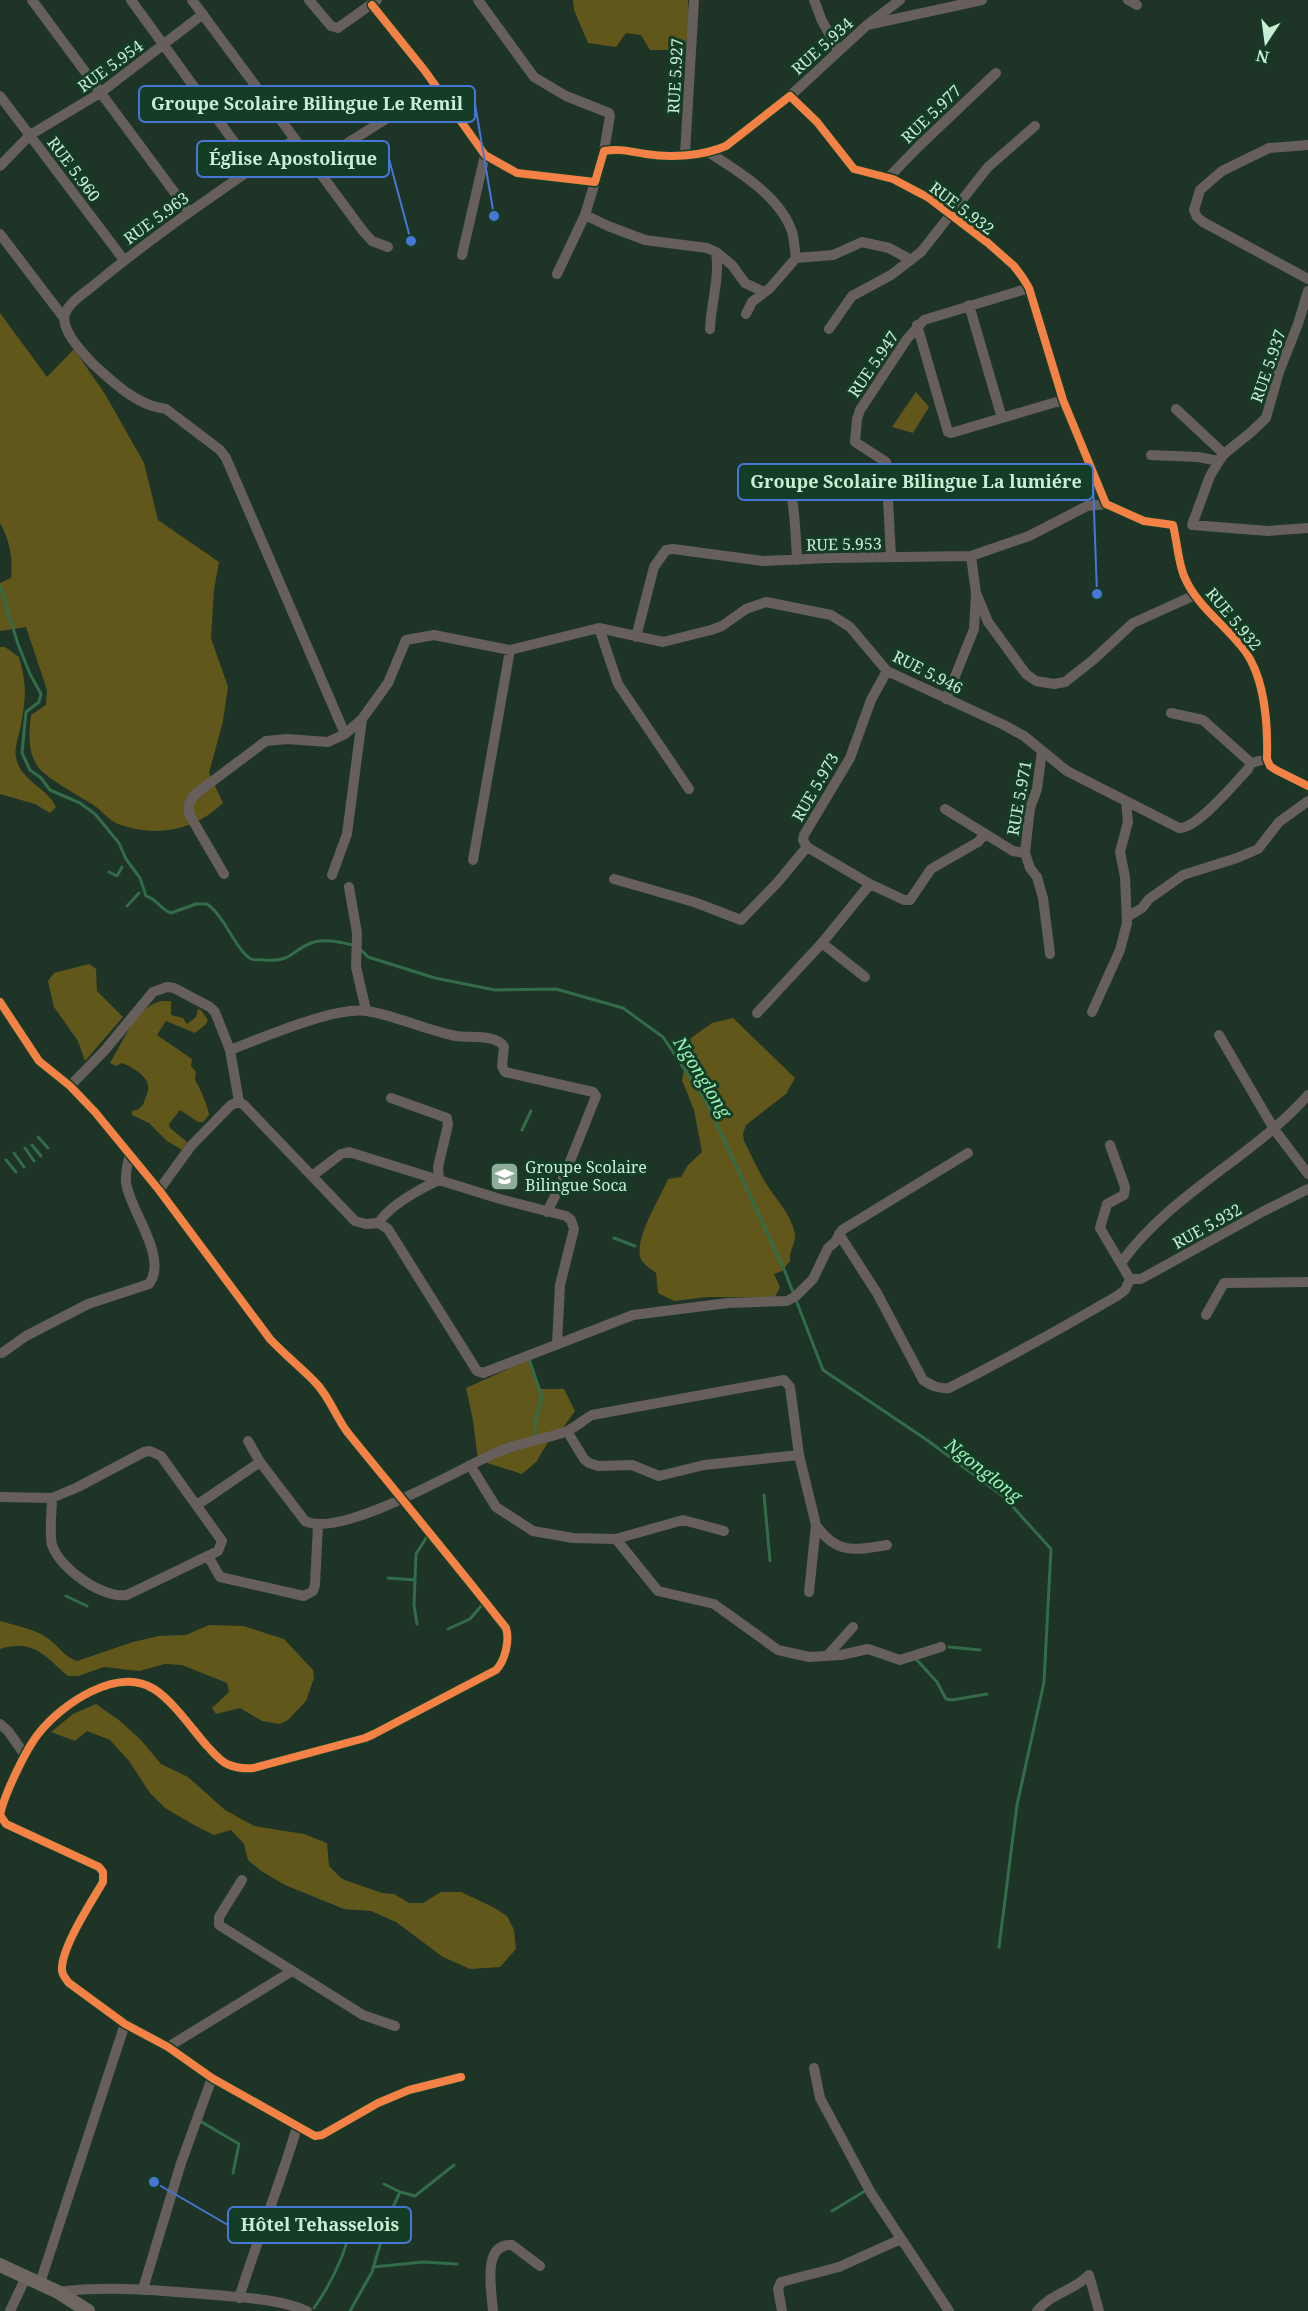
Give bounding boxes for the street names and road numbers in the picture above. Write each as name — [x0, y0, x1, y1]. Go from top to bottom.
street label: RUE 5.934 — [787, 12, 858, 80]
street label: RUE 5.954 — [73, 35, 147, 97]
street label: RUE 5.927 — [662, 38, 688, 114]
street label: RUE 5.977 — [896, 80, 966, 148]
street label: RUE 5.960 — [42, 132, 106, 206]
street label: RUE 5.932 — [925, 176, 999, 240]
street label: RUE 5.963 — [119, 187, 193, 249]
street label: RUE 5.947 — [843, 326, 903, 402]
street label: RUE 5.937 — [1245, 327, 1291, 405]
street label: RUE 5.953 — [806, 532, 882, 556]
street label: RUE 5.932 — [1201, 583, 1267, 655]
street label: RUE 5.946 — [889, 645, 967, 699]
street label: RUE 5.973 — [787, 749, 843, 825]
street label: RUE 5.971 — [1002, 759, 1036, 837]
street label: RUE 5.932 — [1169, 1198, 1245, 1254]

